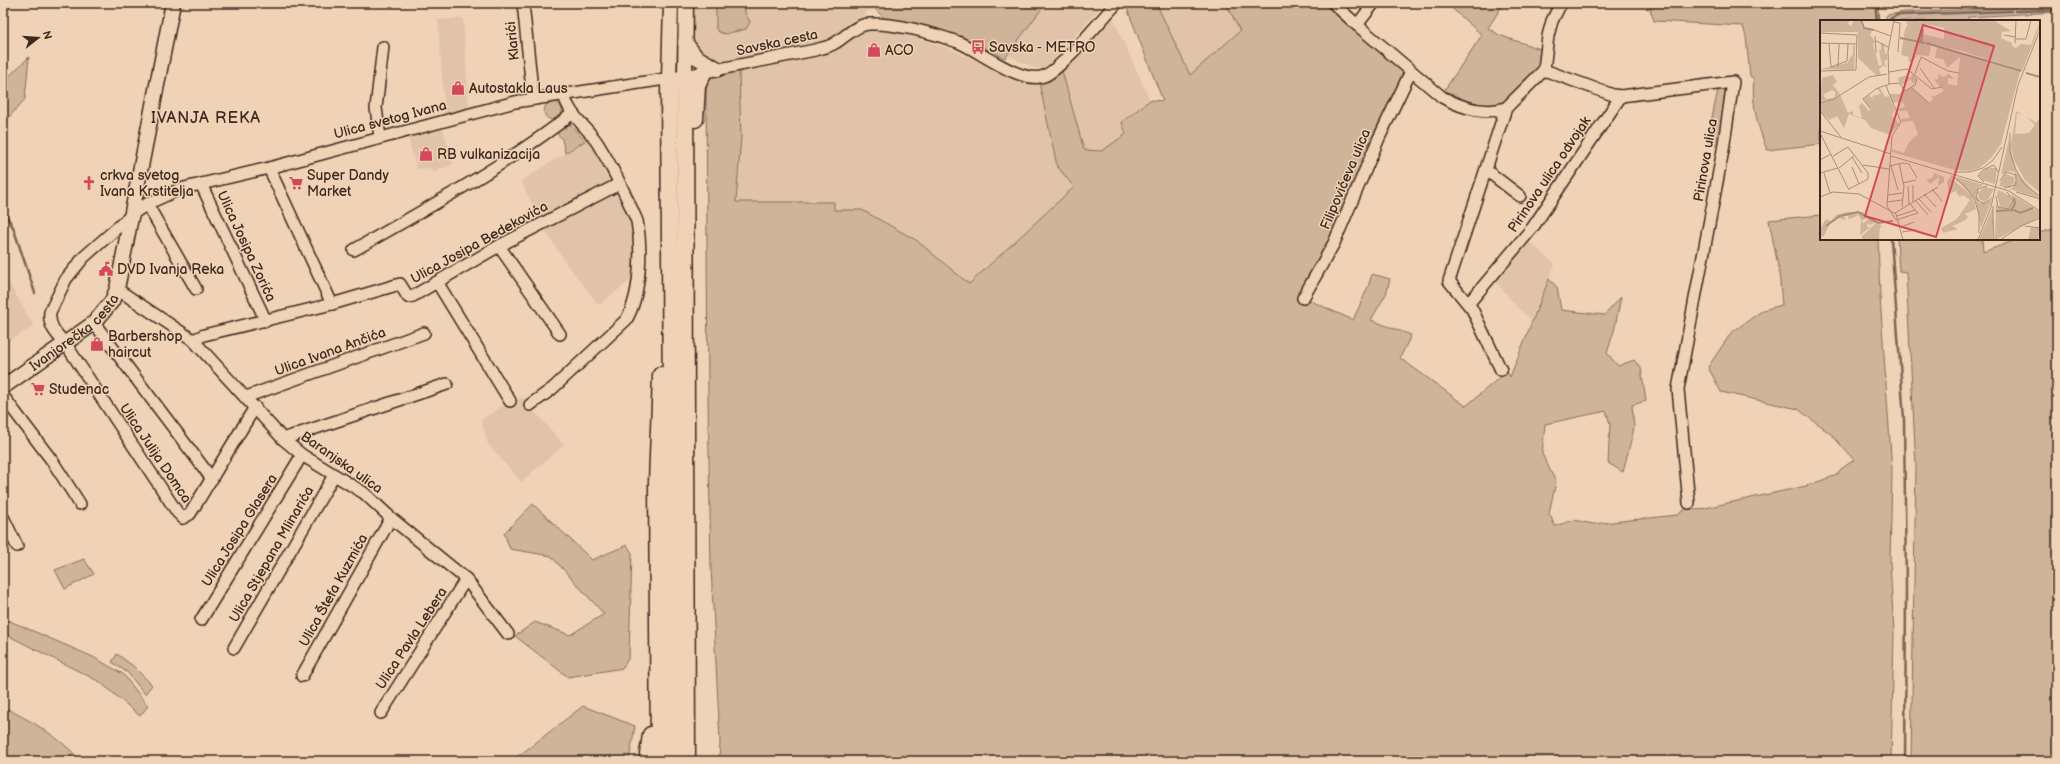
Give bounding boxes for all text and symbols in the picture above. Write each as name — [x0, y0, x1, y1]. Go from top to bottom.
north arrow — [18, 18, 58, 58]
inset map — [1820, 20, 2040, 240]
street label: Klarići — [502, 21, 523, 61]
street label: Savska cesta — [735, 26, 819, 59]
text: N — [40, 29, 55, 41]
bus stop icon: Savska - METRO — [970, 39, 986, 55]
place label: Savska - METRO — [989, 39, 1096, 56]
shop icon: ACO — [866, 42, 882, 58]
place label: ACO — [885, 42, 914, 59]
shop icon: Autostakla Laus — [450, 80, 466, 96]
place label: Autostakla Laus — [469, 80, 568, 97]
street label: Ulica svetog Ivana — [332, 96, 448, 143]
district label: IVANJA REKA — [151, 109, 261, 128]
street label: Pirinova ulica odvojak — [1504, 113, 1595, 235]
street label: Pirinova ulica — [1690, 117, 1721, 203]
street label: Filipovićeva ulica — [1317, 126, 1374, 232]
shop icon: RB vulkanizacija — [418, 146, 434, 162]
place label: RB vulkanizacija — [437, 146, 540, 163]
place label: crkva svetog Ivana Krstitelja — [100, 167, 194, 200]
place label: Super Dandy Market — [307, 167, 389, 200]
church icon: crkva svetog Ivana Krstitelja — [81, 175, 97, 191]
supermarket icon: Super Dandy Market — [288, 175, 304, 191]
street label: Ulica Josipa Zorića — [213, 188, 280, 304]
street label: Ulica Josipa Bedekovića — [408, 198, 551, 287]
public building icon: DVD Ivanja Reka — [98, 261, 114, 277]
place label: DVD Ivanja Reka — [117, 261, 224, 278]
street label: Ivanjorečka cesta — [26, 292, 123, 375]
street label: Ulica Ivana Ančića — [272, 323, 388, 379]
place label: Barbershop haircut — [108, 328, 183, 361]
shop icon: Barbershop haircut — [89, 336, 105, 352]
supermarket icon: Studenac — [30, 381, 46, 397]
place label: Studenac — [49, 381, 109, 398]
street label: Ulica Julija Domca — [116, 400, 195, 506]
street label: Baranjska ulica — [297, 428, 386, 497]
street label: Ulica Josipa Glasera — [198, 471, 281, 590]
street label: Ulica Stjepana Mlinarića — [226, 483, 317, 625]
street label: Ulica Štefa Kuzmića — [295, 530, 371, 649]
street label: Ulica Pavla Lebera — [372, 584, 451, 692]

